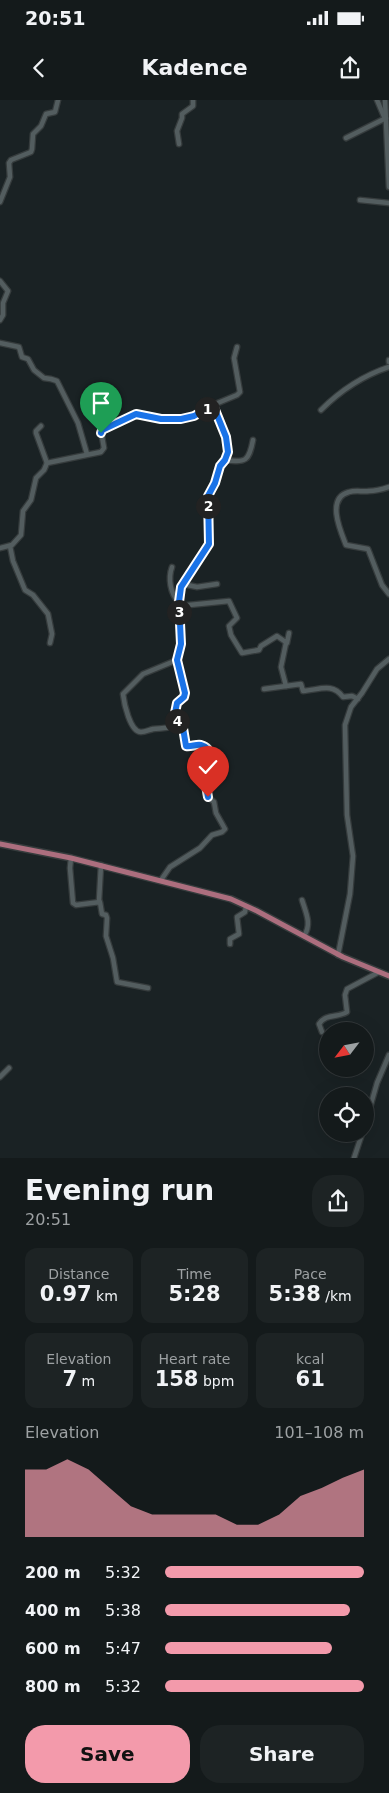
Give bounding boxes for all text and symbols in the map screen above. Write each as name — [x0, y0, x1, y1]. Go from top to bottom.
text: 20:51 — [25, 7, 85, 29]
icon: back — [25, 54, 53, 82]
icon: share — [336, 54, 364, 82]
text: Kadence — [141, 55, 248, 80]
pin — [80, 382, 122, 433]
icon: arrive — [87, 389, 115, 417]
pin: 1 — [194, 396, 220, 422]
text: 1 — [203, 401, 212, 417]
pin: 2 — [196, 494, 220, 518]
text: 2 — [204, 498, 213, 514]
pin: 3 — [166, 600, 192, 624]
text: 3 — [175, 604, 184, 620]
pin: 4 — [164, 708, 190, 734]
text: 4 — [173, 713, 182, 729]
pin — [187, 746, 229, 797]
icon: check — [194, 753, 222, 781]
north arrow — [319, 1022, 374, 1078]
map controls — [319, 1022, 374, 1142]
button: locate — [319, 1087, 374, 1142]
text: Evening run — [25, 1174, 214, 1207]
button: share — [312, 1175, 364, 1227]
text: 20:51 — [25, 1210, 71, 1229]
text: Distance — [48, 1266, 109, 1282]
text: Time — [177, 1266, 212, 1282]
text: Pace — [294, 1266, 327, 1282]
text: 0.97 — [40, 1282, 92, 1306]
text: 5:28 — [168, 1282, 221, 1306]
text: 5:38 — [269, 1282, 321, 1306]
text: km — [92, 1288, 118, 1304]
text: /km — [321, 1288, 352, 1304]
text: Elevation — [46, 1351, 111, 1367]
text: Heart rate — [159, 1351, 230, 1367]
text: kcal — [296, 1351, 324, 1367]
text: 7 — [62, 1367, 77, 1391]
text: 158 — [155, 1367, 198, 1391]
text: 61 — [296, 1367, 325, 1391]
text: m — [77, 1373, 95, 1389]
text: bpm — [198, 1373, 234, 1389]
text: Elevation — [25, 1423, 99, 1442]
text: 101–108 m — [274, 1423, 364, 1442]
text: 200 m — [25, 1563, 81, 1582]
text: 5:32 — [105, 1563, 141, 1582]
text: 400 m — [25, 1601, 81, 1620]
text: 5:38 — [105, 1601, 141, 1620]
text: 600 m — [25, 1639, 81, 1658]
text: 5:47 — [105, 1639, 141, 1658]
text: 800 m — [25, 1677, 81, 1696]
text: 5:32 — [105, 1677, 141, 1696]
button: Save — [25, 1725, 190, 1783]
button: Share — [200, 1725, 364, 1783]

